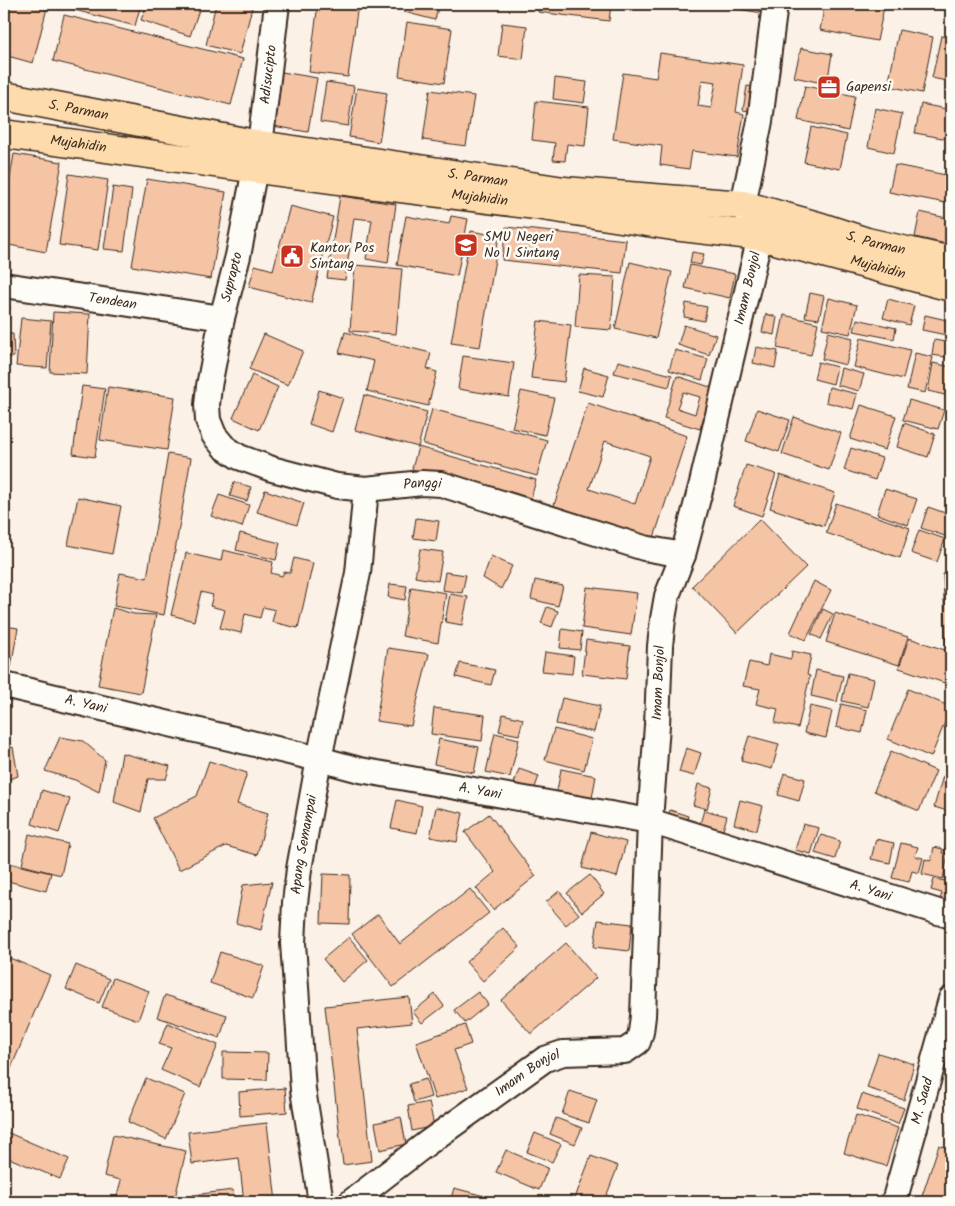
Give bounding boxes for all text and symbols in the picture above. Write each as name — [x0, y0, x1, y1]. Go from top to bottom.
street label: Adisucipto — [254, 44, 283, 105]
office icon: Gapensi — [816, 74, 842, 100]
place label: Gapensi — [846, 76, 892, 98]
street label: S. Parman — [47, 94, 110, 127]
street label: Mujahidin — [49, 129, 108, 159]
street label: S. Parman — [446, 163, 509, 193]
street label: Mujahidin — [450, 184, 509, 212]
street label: S. Parman — [843, 225, 908, 261]
place label: SMU Negeri No 1 Sintang — [484, 226, 560, 264]
school or university icon: SMU Negeri No 1 Sintang — [453, 232, 479, 258]
place label: Kantor Pos Sintang — [310, 237, 374, 275]
public building icon: Kantor Pos Sintang — [279, 243, 305, 269]
street label: Imam Bonjol — [728, 249, 767, 327]
street label: Suprapto — [215, 250, 249, 304]
street label: Mujahidin — [848, 250, 908, 285]
street label: Tendean — [87, 287, 138, 316]
street label: Panggi — [402, 472, 443, 496]
street label: Imam Bonjol — [646, 644, 671, 721]
street label: A. Yani — [62, 689, 110, 720]
street label: A. Yani — [457, 777, 504, 806]
street label: Apang Semampai — [285, 792, 323, 896]
street label: A. Yani — [847, 874, 895, 908]
street label: Imam Bonjol — [490, 1044, 564, 1103]
street label: M. Saad — [905, 1074, 940, 1127]

